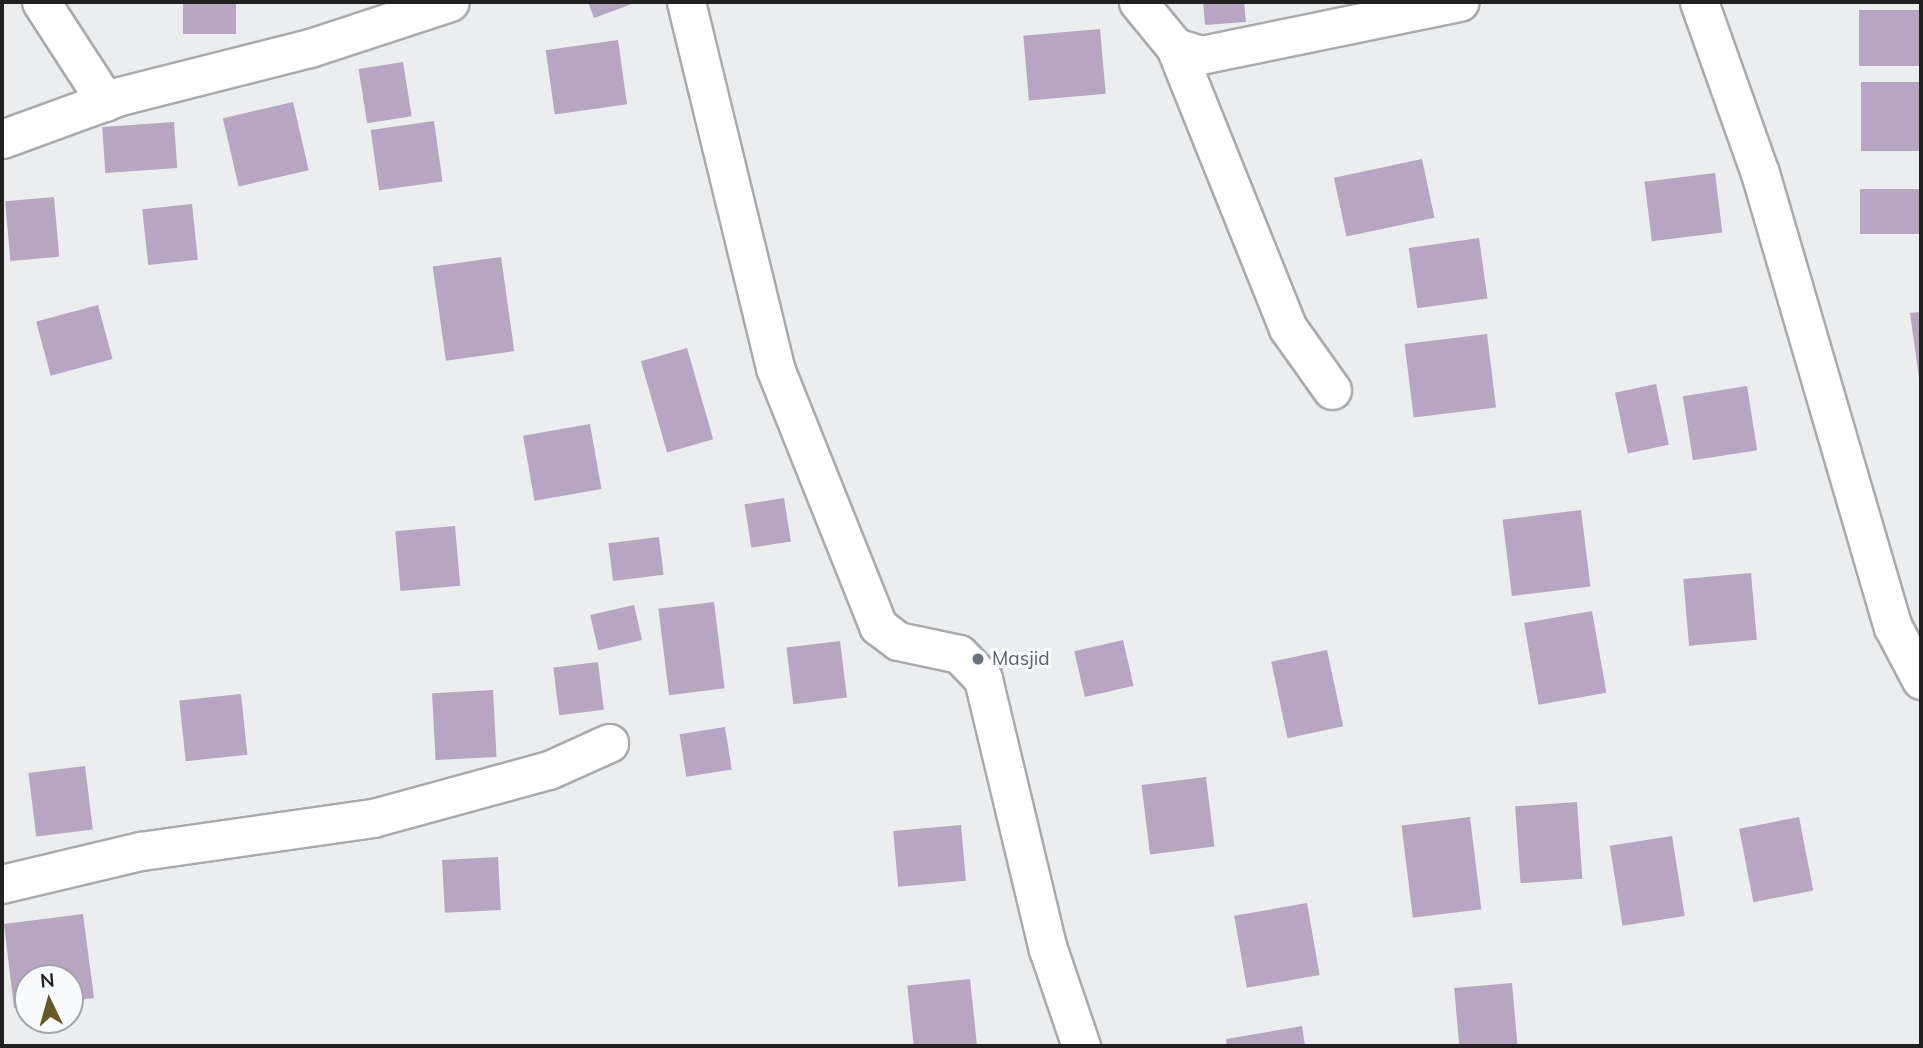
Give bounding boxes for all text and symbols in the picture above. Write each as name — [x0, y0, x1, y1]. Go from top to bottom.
place label: Masjid — [992, 648, 1050, 670]
marker: Masjid — [970, 651, 986, 667]
north arrow — [14, 964, 84, 1034]
text: N — [39, 967, 56, 993]

